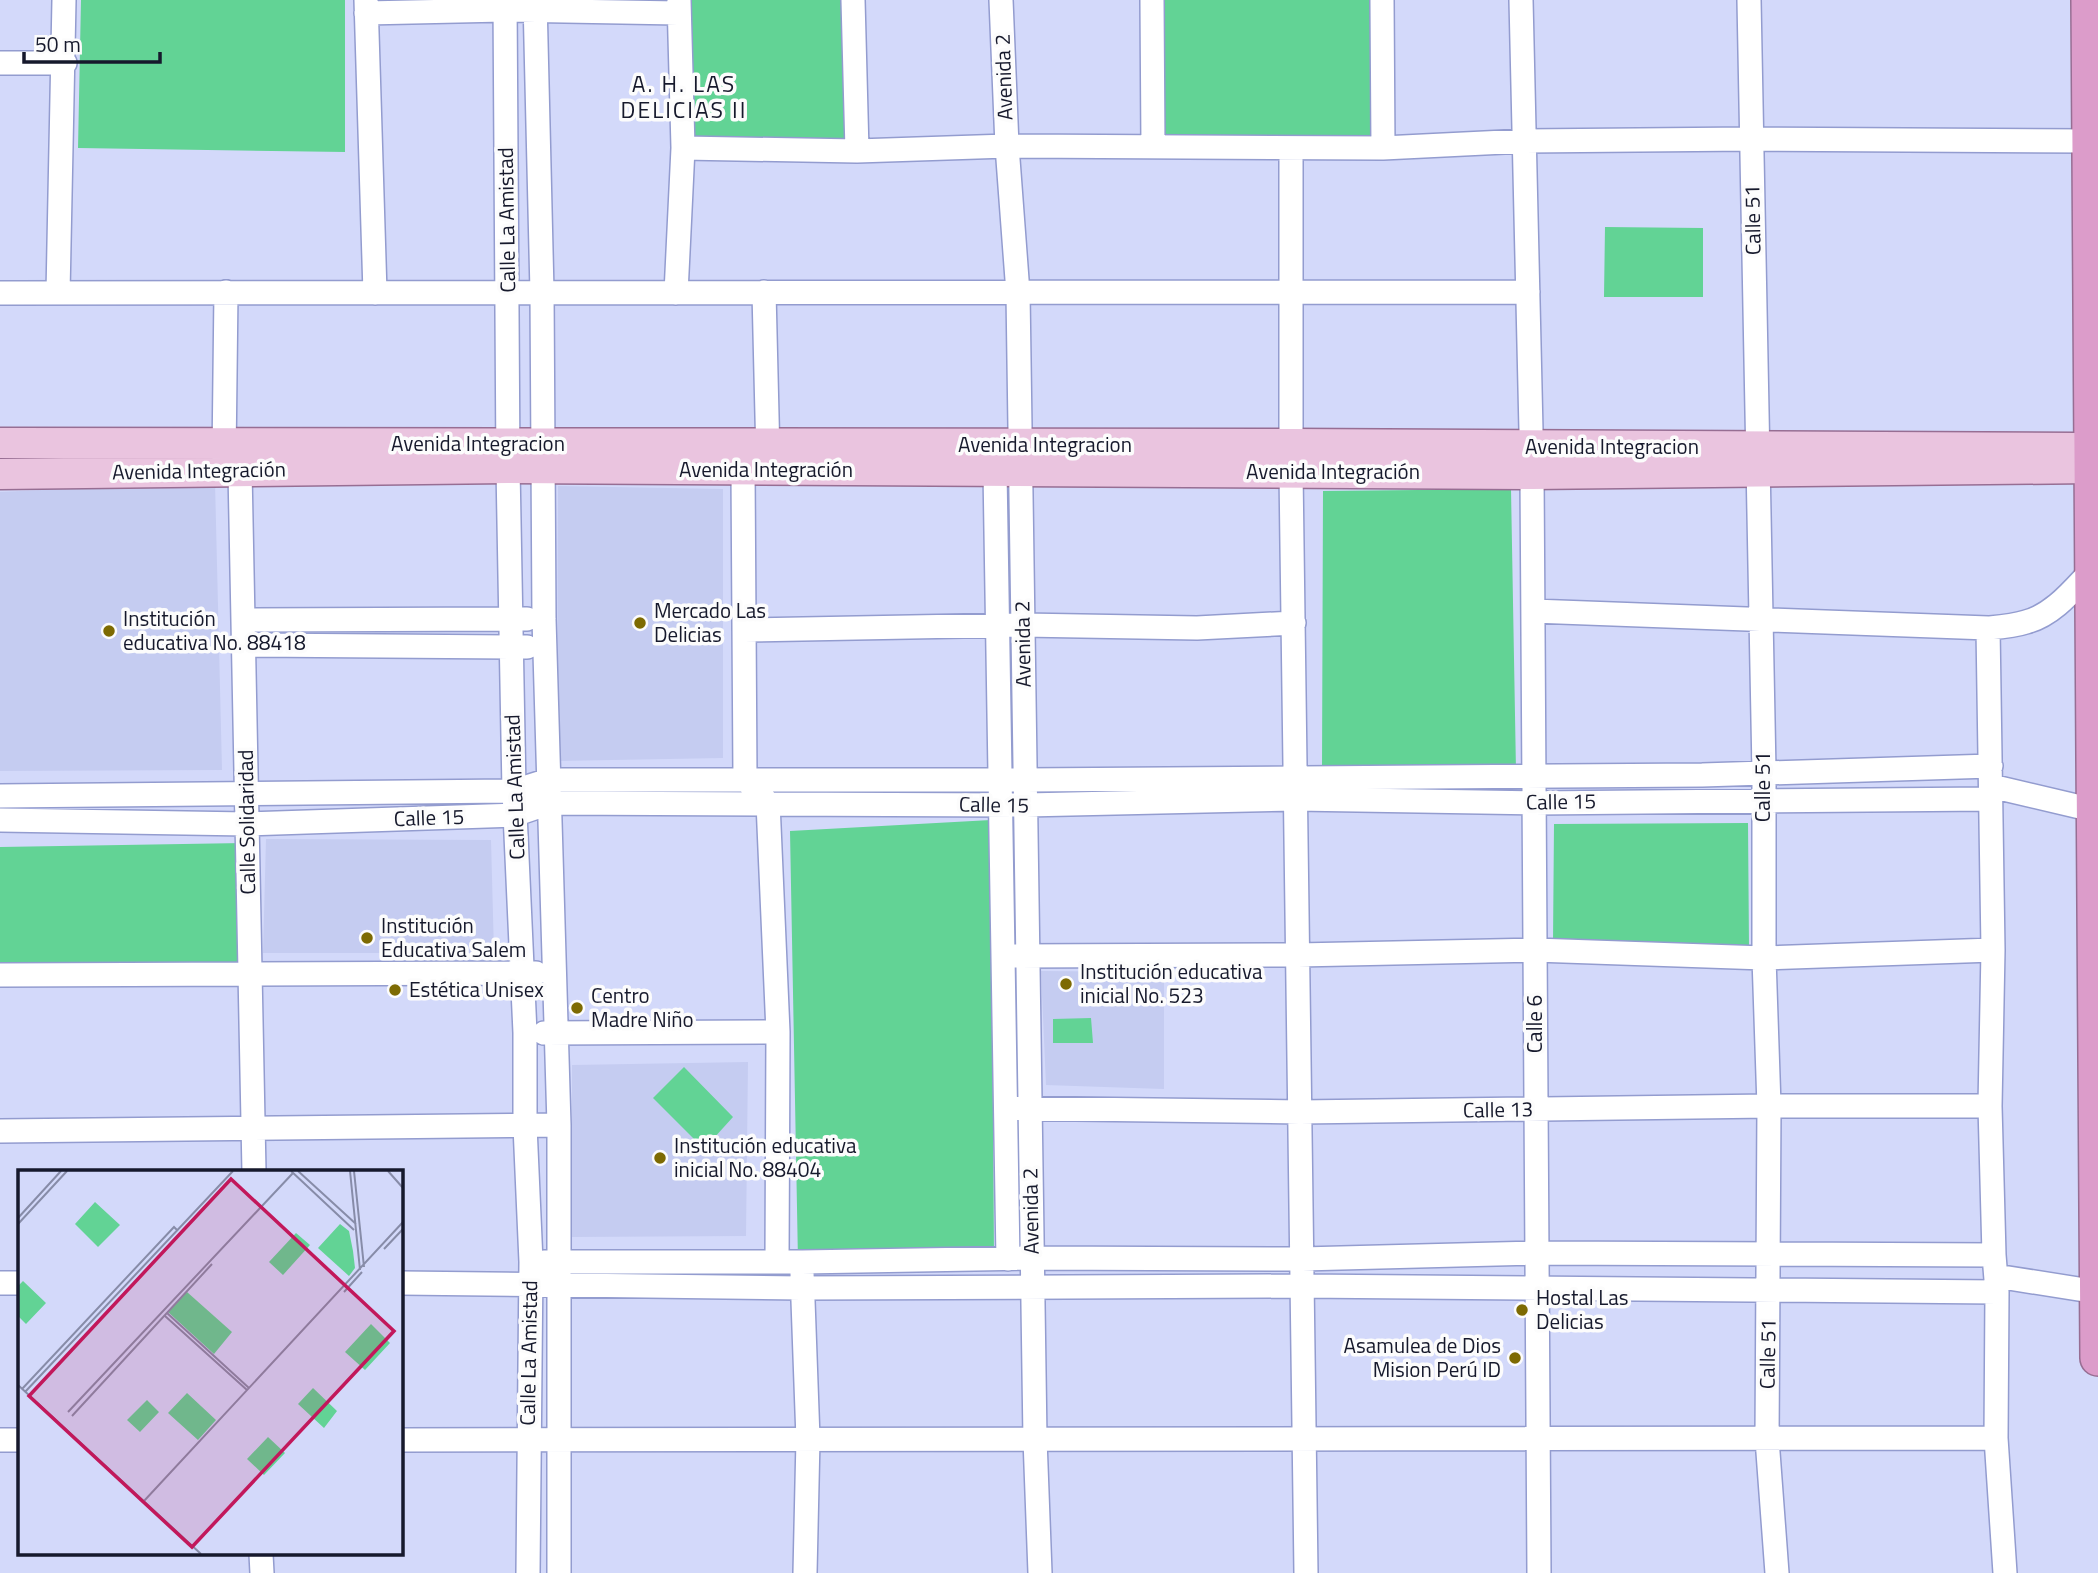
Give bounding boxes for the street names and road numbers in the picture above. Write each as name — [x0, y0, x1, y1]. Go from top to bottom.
street label: Avenida 2 — [986, 33, 1021, 121]
street label: Calle La Amistad — [489, 147, 523, 293]
street label: Calle 51 — [1735, 185, 1769, 255]
street label: Avenida Integracion — [391, 427, 565, 459]
street label: Avenida Integracion — [958, 428, 1132, 460]
street label: Avenida Integracion — [1525, 430, 1699, 462]
street label: Avenida Integración — [112, 452, 286, 488]
street label: Avenida Integración — [679, 453, 853, 485]
street label: Avenida Integración — [1246, 455, 1420, 487]
street label: Avenida 2 — [1005, 600, 1039, 688]
street label: Calle La Amistad — [495, 714, 533, 860]
street label: Calle Solidaridad — [229, 749, 263, 895]
street label: Calle 51 — [1746, 752, 1778, 822]
street label: Calle 15 — [1526, 784, 1596, 818]
street label: Calle 15 — [959, 787, 1029, 821]
street label: Calle 15 — [393, 800, 465, 834]
street label: Calle 6 — [1518, 995, 1550, 1053]
street label: Calle 13 — [1463, 1092, 1533, 1126]
street label: Avenida 2 — [1013, 1167, 1047, 1255]
street label: Calle La Amistad — [511, 1280, 545, 1426]
street label: Calle 51 — [1750, 1319, 1784, 1389]

